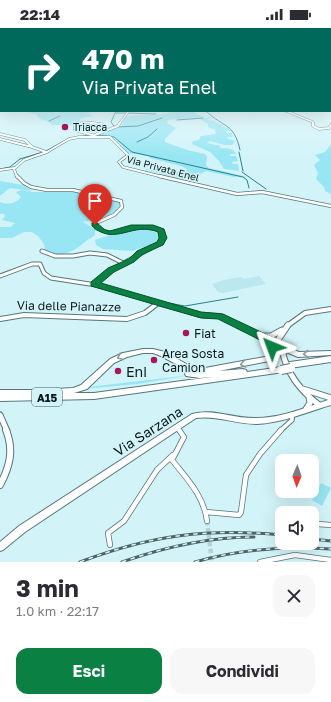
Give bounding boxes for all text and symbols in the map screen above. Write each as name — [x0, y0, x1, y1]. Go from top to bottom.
text: 22:14 — [20, 5, 60, 23]
text: 470 m — [82, 42, 164, 75]
icon: right — [16, 44, 68, 96]
text: Via Privata Enel — [82, 76, 217, 98]
place label: Triacca — [73, 121, 107, 133]
marker: Triacca — [60, 122, 70, 132]
street label: Via Privata Enel — [125, 153, 201, 183]
pin — [78, 184, 112, 225]
icon: arrive — [84, 190, 106, 212]
street label: Via delle Pianazze — [17, 298, 121, 314]
place label: Fiat — [194, 326, 216, 341]
position arrow — [251, 326, 293, 368]
marker: Fiat — [181, 328, 191, 338]
place label: Area Sosta Camion — [162, 346, 224, 375]
one-way arrow — [303, 350, 309, 359]
one-way arrow — [116, 353, 123, 361]
marker: Area Sosta Camion — [149, 355, 159, 365]
one-way arrow — [240, 359, 246, 367]
place label: Eni — [126, 363, 147, 380]
marker: Eni — [113, 366, 123, 376]
road number: A15 — [32, 388, 62, 406]
street label: Via Sarzana — [110, 402, 186, 460]
north arrow — [275, 454, 319, 498]
map controls — [275, 454, 319, 550]
button: sound — [275, 506, 319, 550]
text: 3 min — [16, 573, 79, 602]
button: close — [273, 575, 315, 617]
text: 1.0 km · 22:17 — [16, 603, 99, 619]
button: Esci — [16, 648, 162, 694]
button: Condividi — [170, 648, 315, 694]

